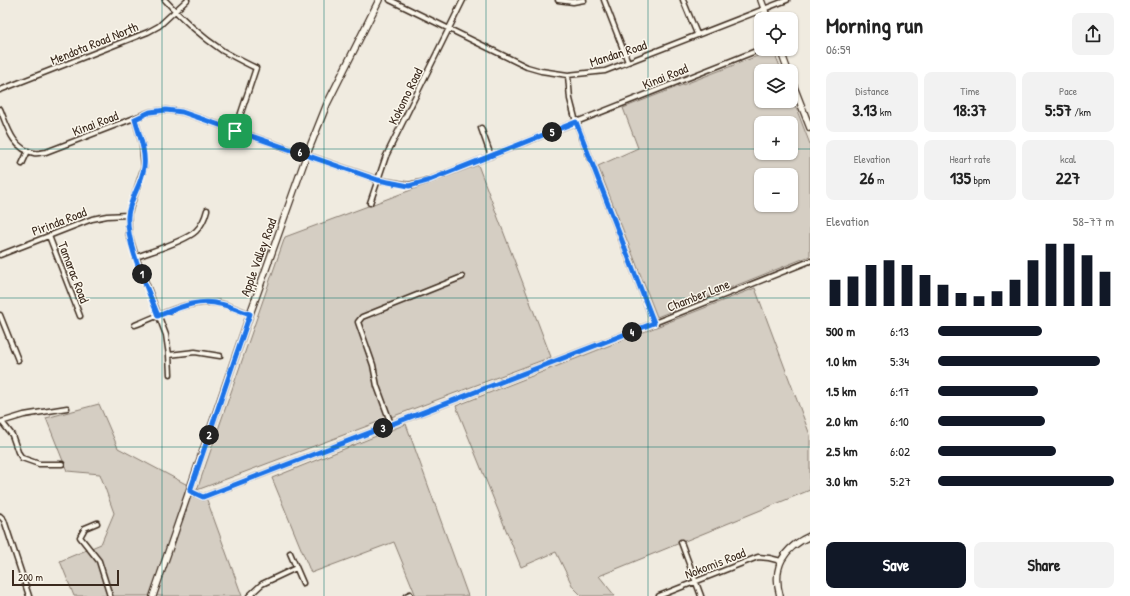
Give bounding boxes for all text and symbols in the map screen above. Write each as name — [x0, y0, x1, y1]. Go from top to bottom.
text: Morning run — [826, 10, 923, 40]
map controls — [754, 12, 798, 212]
button: locate — [754, 12, 798, 56]
button: share — [1072, 13, 1114, 55]
street label: Mendota Road North — [47, 17, 141, 69]
street label: Mandan Road — [587, 35, 649, 71]
text: 06:59 — [826, 40, 850, 58]
street label: Kinai Road — [639, 59, 691, 93]
button: layers — [754, 64, 798, 108]
street label: Kokomo Road — [384, 65, 426, 127]
text: Distance — [855, 84, 889, 98]
text: Time — [960, 84, 980, 98]
text: Pace — [1059, 84, 1077, 98]
text: 3.13 — [852, 98, 877, 121]
text: 18:37 — [953, 98, 987, 121]
text: 5:57 — [1045, 98, 1072, 121]
text: km — [877, 105, 892, 119]
text: /km — [1072, 105, 1091, 119]
street label: Kinai Road — [69, 106, 121, 140]
pin — [218, 114, 252, 148]
button: + — [754, 116, 798, 160]
icon: arrive — [224, 120, 246, 142]
pin: 5 — [542, 122, 562, 142]
text: 5 — [550, 125, 554, 139]
pin: 6 — [290, 142, 310, 162]
text: 6 — [298, 145, 302, 159]
text: Elevation — [854, 152, 890, 166]
text: Heart rate — [949, 152, 991, 166]
text: kcal — [1060, 152, 1076, 166]
text: 26 — [860, 166, 874, 189]
text: 135 — [950, 166, 971, 189]
text: 227 — [1056, 166, 1080, 189]
button: − — [754, 168, 798, 212]
text: m — [874, 173, 884, 187]
text: bpm — [971, 173, 990, 187]
street label: Pirinda Road — [29, 202, 89, 240]
text: Elevation — [826, 212, 869, 230]
text: 58–77 m — [1073, 212, 1114, 230]
street label: Apple Valley Road — [236, 215, 280, 299]
street label: Tamarac Road — [54, 239, 94, 305]
pin: 1 — [132, 264, 152, 284]
text: 1 — [140, 267, 144, 281]
street label: Chamber Lane — [664, 274, 732, 316]
pin: 4 — [622, 322, 642, 342]
text: 500 m — [826, 322, 855, 340]
text: 6:13 — [890, 322, 909, 340]
text: 4 — [630, 325, 634, 339]
text: 1.0 km — [826, 352, 857, 370]
text: 5:34 — [890, 352, 909, 370]
text: 1.5 km — [826, 382, 856, 400]
text: 6:17 — [890, 382, 909, 400]
text: 2.0 km — [826, 412, 858, 430]
text: 6:10 — [890, 412, 909, 430]
pin: 3 — [373, 418, 393, 438]
text: 3 — [381, 421, 385, 435]
pin: 2 — [199, 425, 219, 445]
text: 2 — [206, 428, 212, 442]
text: 2.5 km — [826, 442, 858, 460]
text: 6:02 — [890, 442, 910, 460]
text: 3.0 km — [826, 472, 858, 490]
text: 5:27 — [890, 472, 911, 490]
button: Save — [826, 542, 966, 588]
button: Share — [974, 542, 1114, 588]
street label: Nokomis Road — [682, 543, 748, 583]
scale bar — [12, 568, 119, 587]
text: 200 m — [18, 570, 43, 584]

